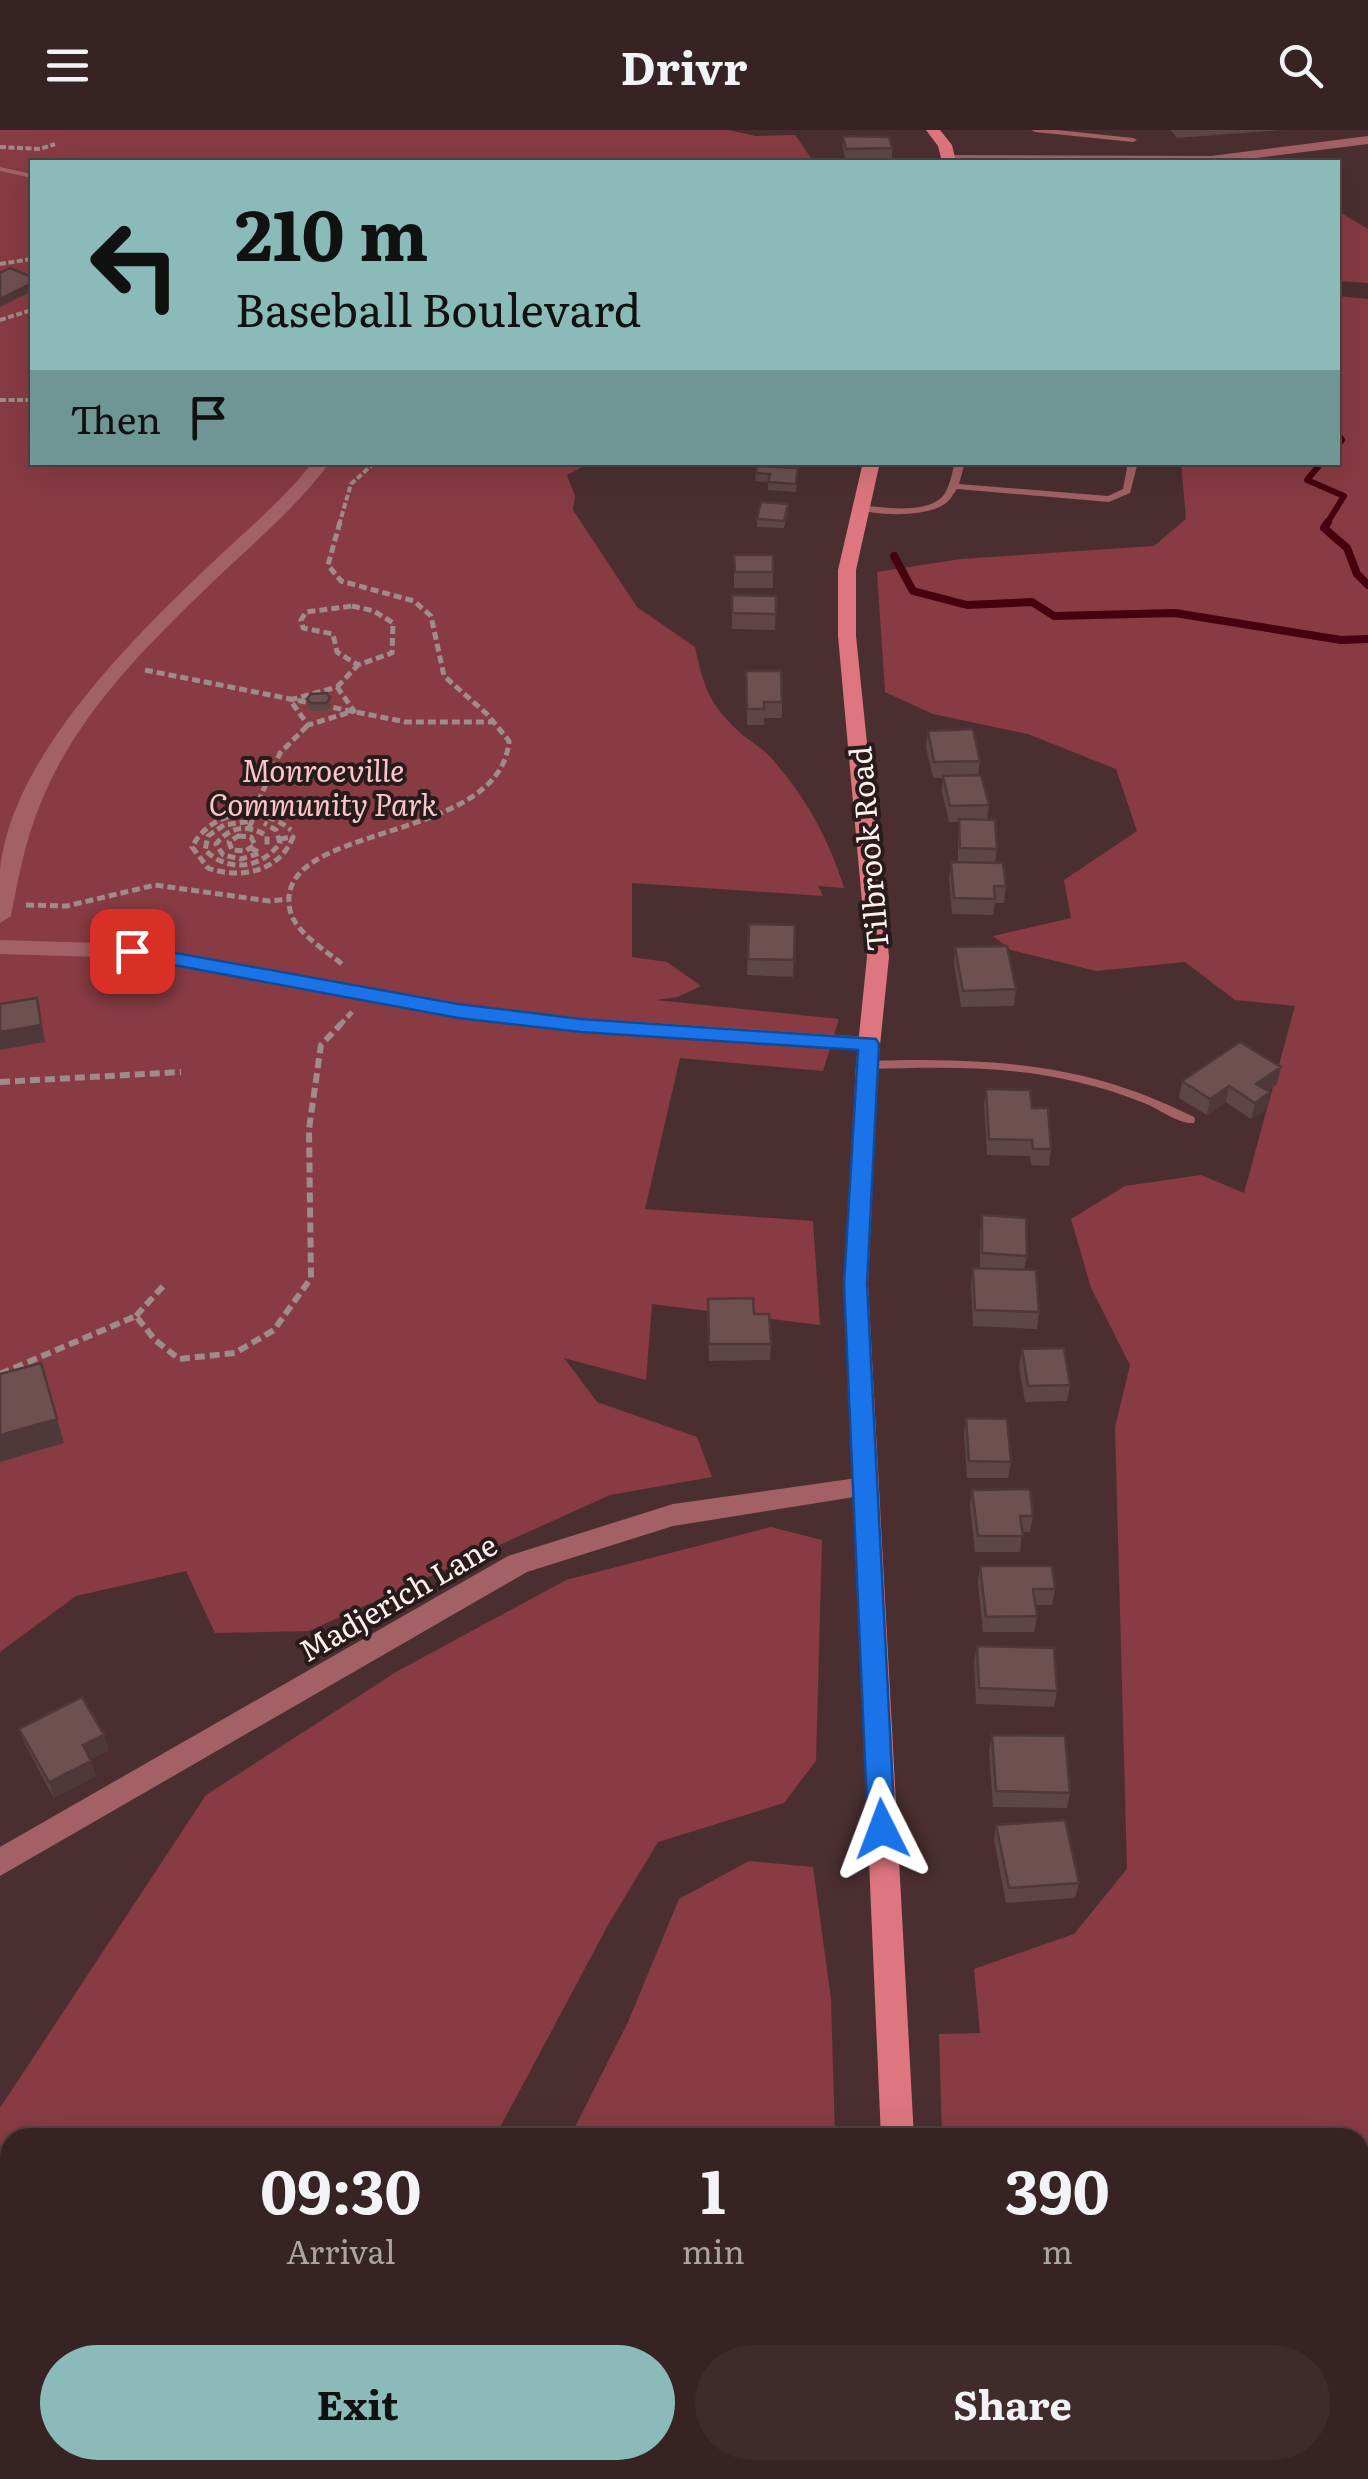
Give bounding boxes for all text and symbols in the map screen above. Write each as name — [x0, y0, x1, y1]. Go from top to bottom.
text: Drivr — [620, 32, 748, 99]
icon: menu — [40, 38, 95, 93]
icon: search — [1273, 38, 1328, 93]
text: 210 m — [235, 179, 428, 283]
icon: left — [70, 200, 200, 330]
text: Baseball Boulevard — [235, 274, 641, 341]
text: Then — [70, 389, 161, 446]
icon: arrive — [181, 390, 236, 445]
street label: Tilbrook Road — [836, 745, 898, 953]
park label: Monroeville Community Park — [209, 747, 438, 825]
pin — [90, 909, 175, 994]
icon: arrive — [105, 924, 160, 979]
street label: Madjerich Lane — [290, 1521, 504, 1671]
position arrow — [830, 1777, 934, 1881]
text: 09:30 — [260, 2143, 422, 2232]
text: 1 — [701, 2143, 726, 2232]
text: 390 — [1005, 2143, 1110, 2232]
text: Arrival — [286, 2226, 396, 2274]
text: min — [682, 2226, 745, 2274]
text: m — [1042, 2226, 1073, 2274]
button: Exit — [40, 2345, 675, 2460]
button: Share — [695, 2345, 1330, 2460]

